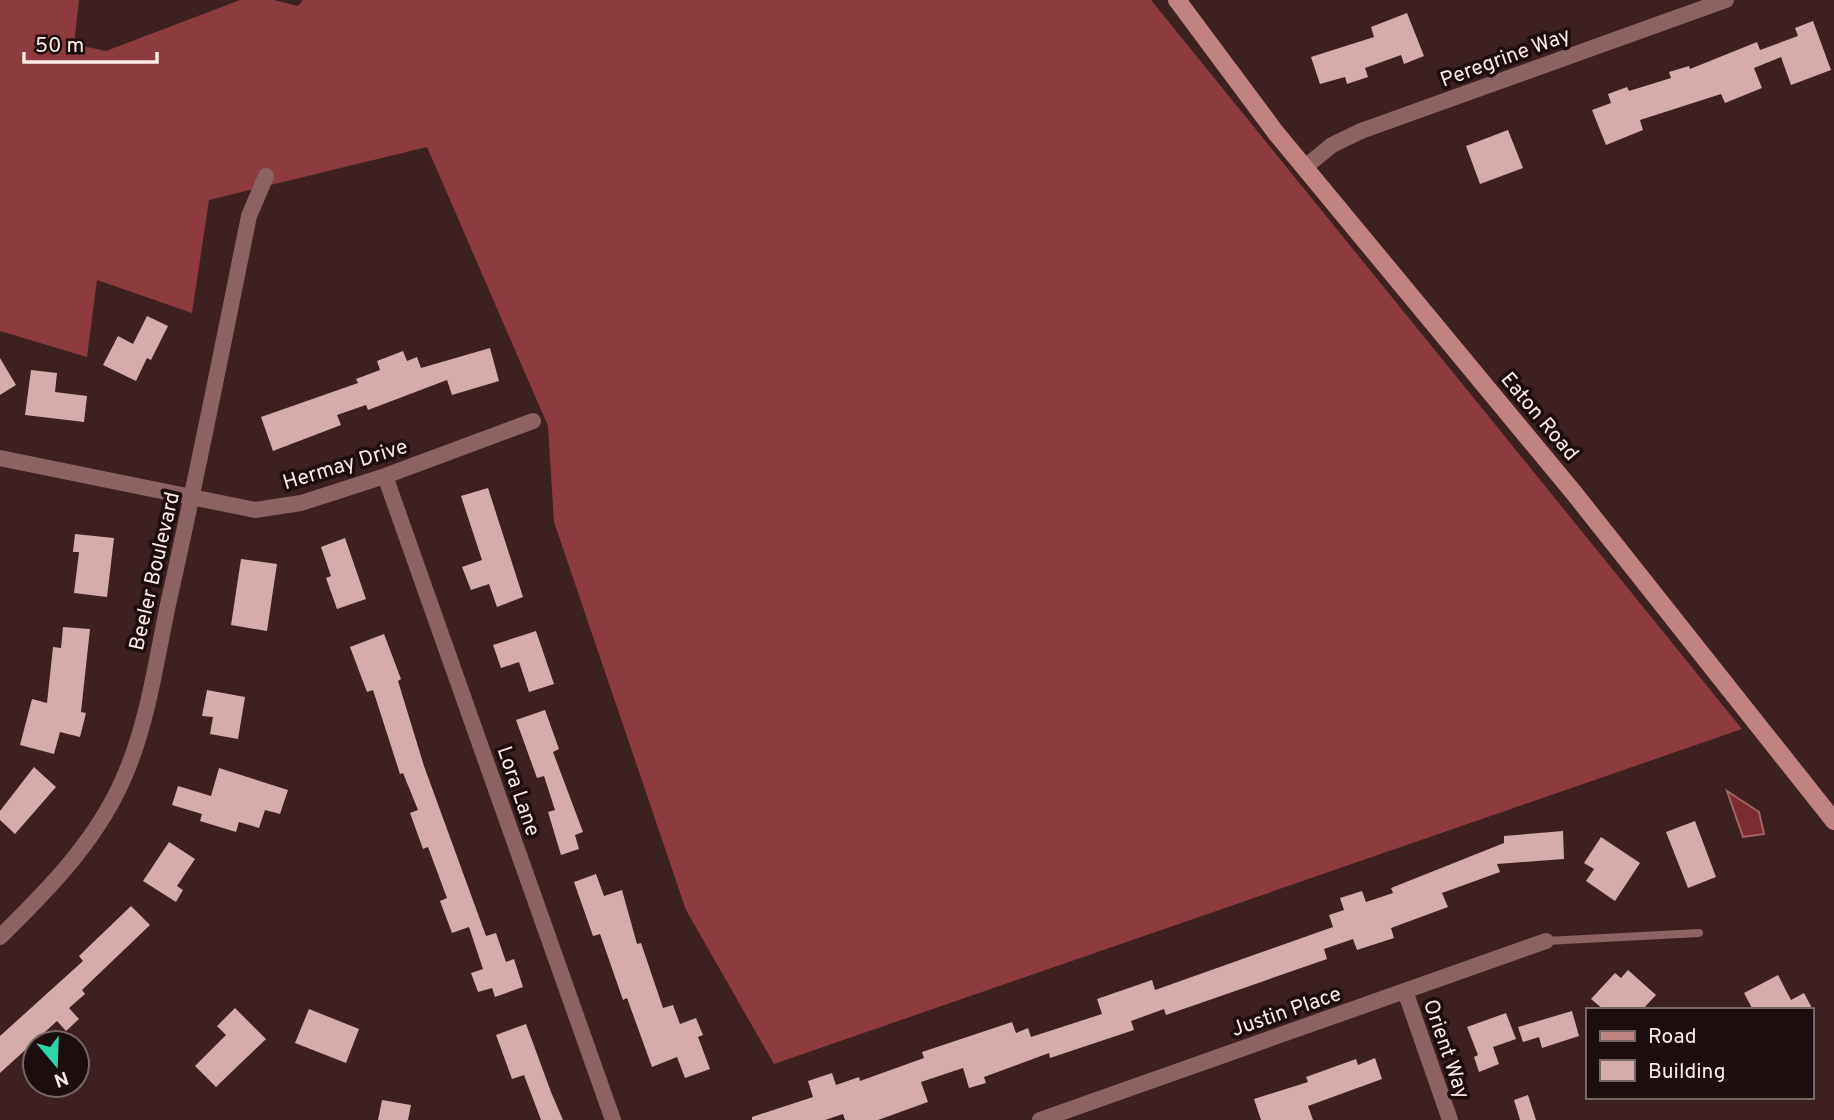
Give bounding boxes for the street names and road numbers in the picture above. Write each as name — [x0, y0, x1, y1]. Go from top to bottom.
street label: Peregrine Way — [1437, 22, 1574, 94]
street label: Eaton Road — [1494, 367, 1584, 467]
street label: Hermay Drive — [280, 434, 411, 497]
street label: Beeler Boulevard — [124, 489, 187, 653]
street label: Lora Lane — [490, 743, 546, 840]
street label: Justin Place — [1228, 981, 1345, 1044]
street label: Orient Way — [1416, 996, 1475, 1103]

